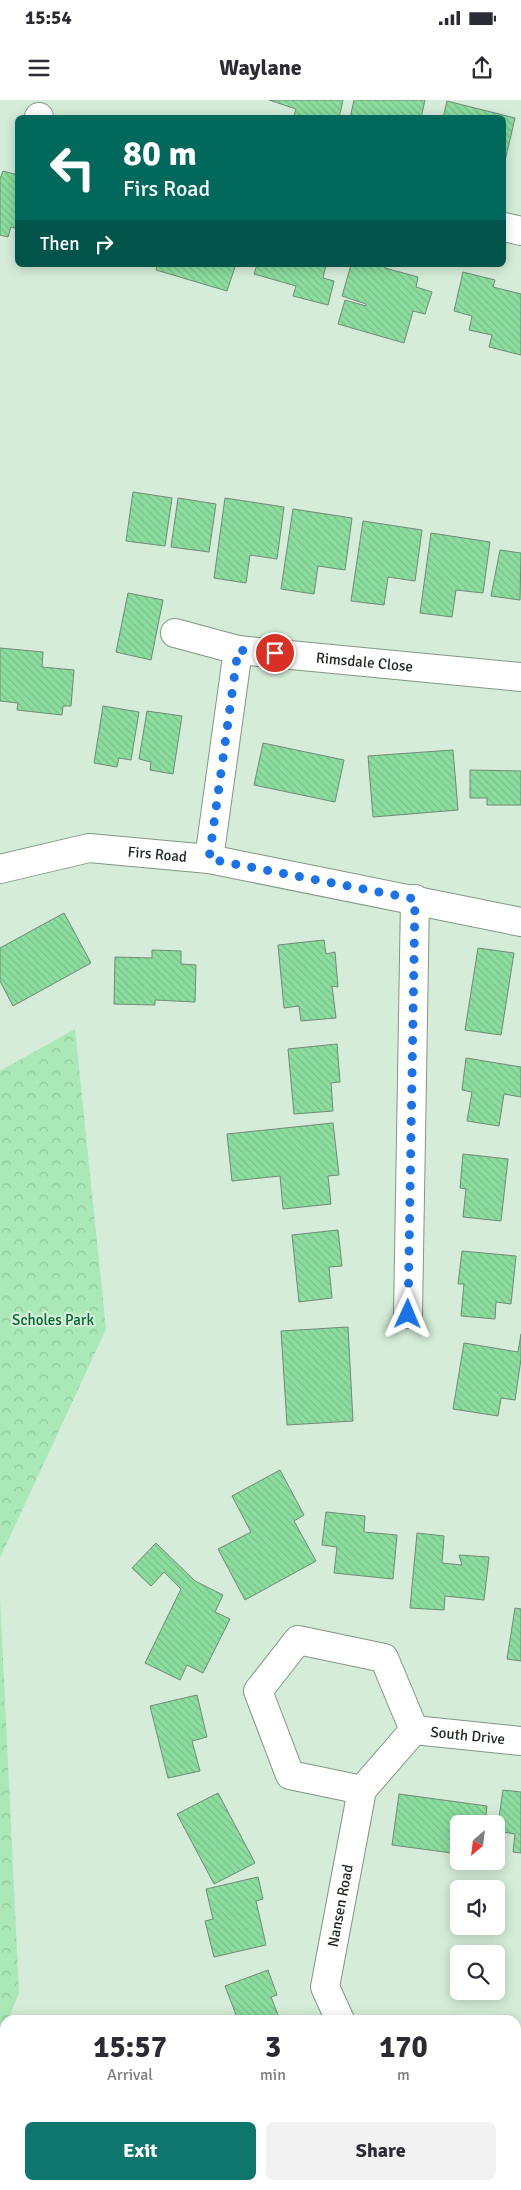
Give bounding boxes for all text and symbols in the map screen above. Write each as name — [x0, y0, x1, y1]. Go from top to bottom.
text: 15:54 — [25, 6, 72, 30]
icon: menu — [25, 54, 53, 82]
text: Waylane — [219, 54, 302, 81]
icon: share — [468, 54, 496, 82]
text: 80 m — [123, 132, 197, 175]
icon: left — [40, 135, 105, 200]
text: Firs Road — [123, 175, 210, 202]
icon: right — [90, 230, 118, 258]
text: Then — [40, 232, 80, 256]
pin — [254, 632, 296, 674]
icon: arrive — [261, 639, 289, 667]
street label: Rimsdale Close — [315, 648, 414, 676]
street label: Firs Road — [127, 843, 188, 866]
position arrow — [381, 1287, 433, 1339]
park label: Scholes Park — [12, 1311, 94, 1329]
street label: South Drive — [430, 1723, 506, 1748]
north arrow — [450, 1815, 505, 1870]
map controls — [450, 1815, 505, 2000]
street label: Nansen Road — [324, 1863, 357, 1948]
button: sound — [450, 1880, 505, 1935]
button: search — [450, 1945, 505, 2000]
text: 15:57 — [93, 2029, 167, 2066]
text: 3 — [265, 2029, 281, 2066]
text: 170 — [379, 2029, 428, 2066]
text: Arrival — [107, 2065, 153, 2085]
text: min — [260, 2065, 286, 2085]
text: m — [397, 2065, 410, 2085]
button: Exit — [25, 2122, 256, 2180]
button: Share — [266, 2122, 496, 2180]

